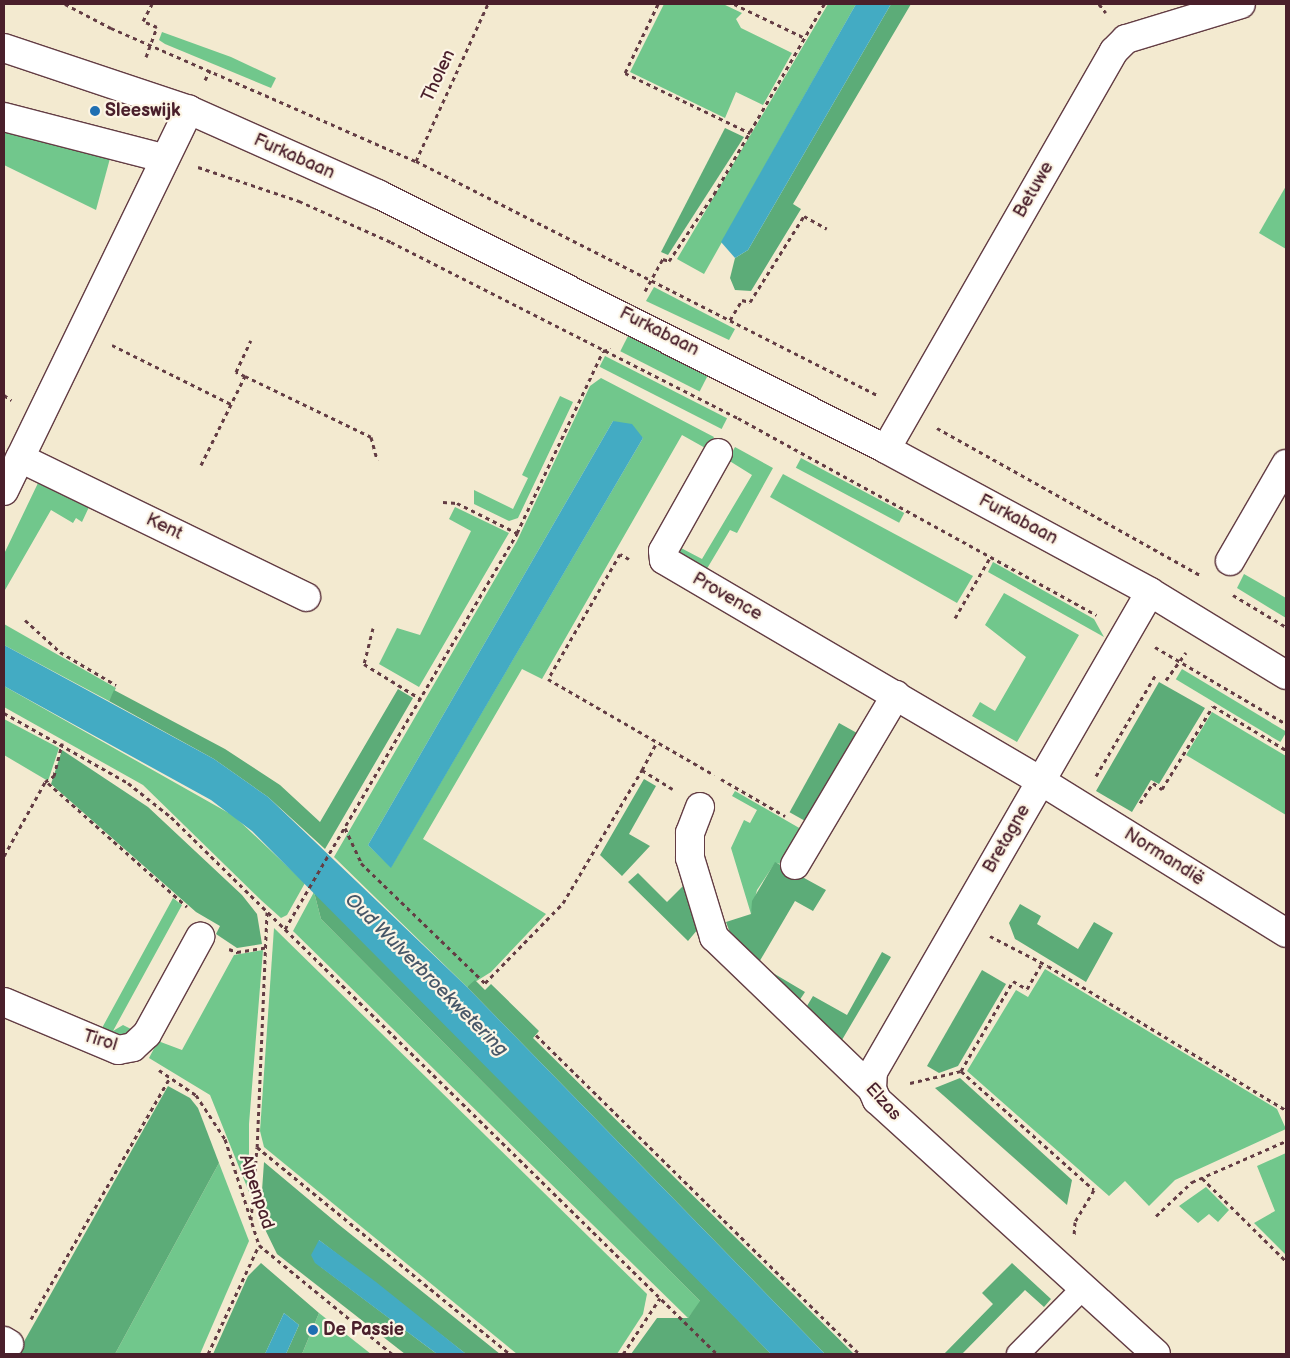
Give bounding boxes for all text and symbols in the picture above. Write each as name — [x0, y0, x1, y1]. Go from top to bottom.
street label: Tholen — [418, 46, 460, 106]
place label: Sleeswijk — [105, 100, 180, 122]
marker: Sleeswijk — [89, 105, 101, 117]
street label: Furkabaan — [250, 130, 338, 184]
street label: Betuwe — [1009, 158, 1059, 222]
street label: Furkabaan — [616, 303, 702, 361]
street label: Furkabaan — [975, 490, 1061, 550]
street label: Kent — [142, 509, 186, 545]
street label: Provence — [688, 568, 766, 626]
street label: Bretagne — [979, 801, 1035, 877]
street label: Normandië — [1120, 824, 1208, 890]
water label: Oud Wulverbroekwetering — [340, 889, 512, 1061]
street label: Tirol — [80, 1026, 120, 1056]
street label: Elzas — [860, 1079, 906, 1125]
street label: Alpenpad — [234, 1152, 278, 1232]
place label: De Passie — [323, 1319, 404, 1341]
marker: De Passie — [307, 1324, 319, 1336]

